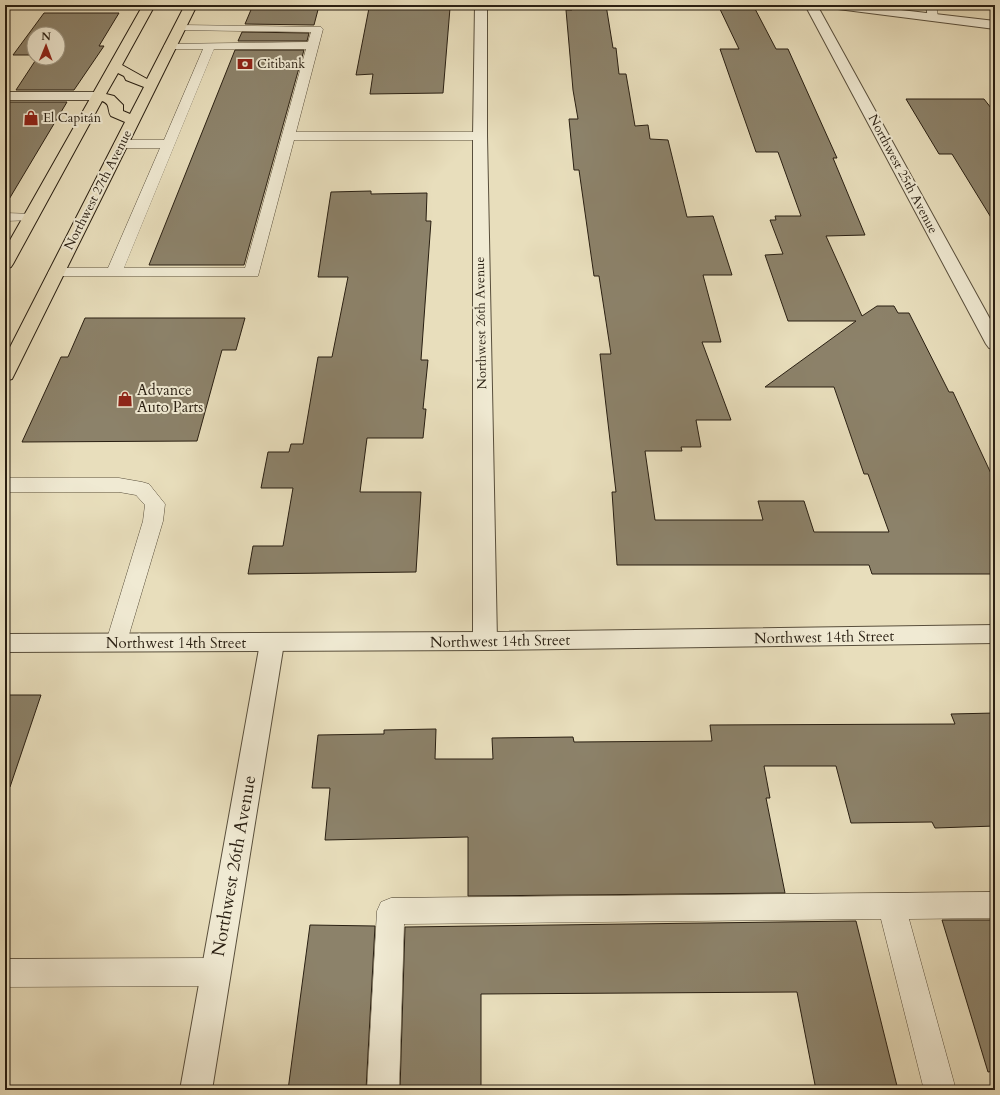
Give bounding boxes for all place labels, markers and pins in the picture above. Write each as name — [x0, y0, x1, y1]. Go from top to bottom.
bank icon: Citibank — [236, 55, 254, 73]
place label: Citibank — [257, 55, 305, 73]
shop icon: El Capitán — [22, 109, 40, 127]
place label: El Capitán — [43, 109, 102, 127]
place label: Advance Auto Parts — [137, 380, 203, 417]
shop icon: Advance Auto Parts — [116, 390, 134, 408]

